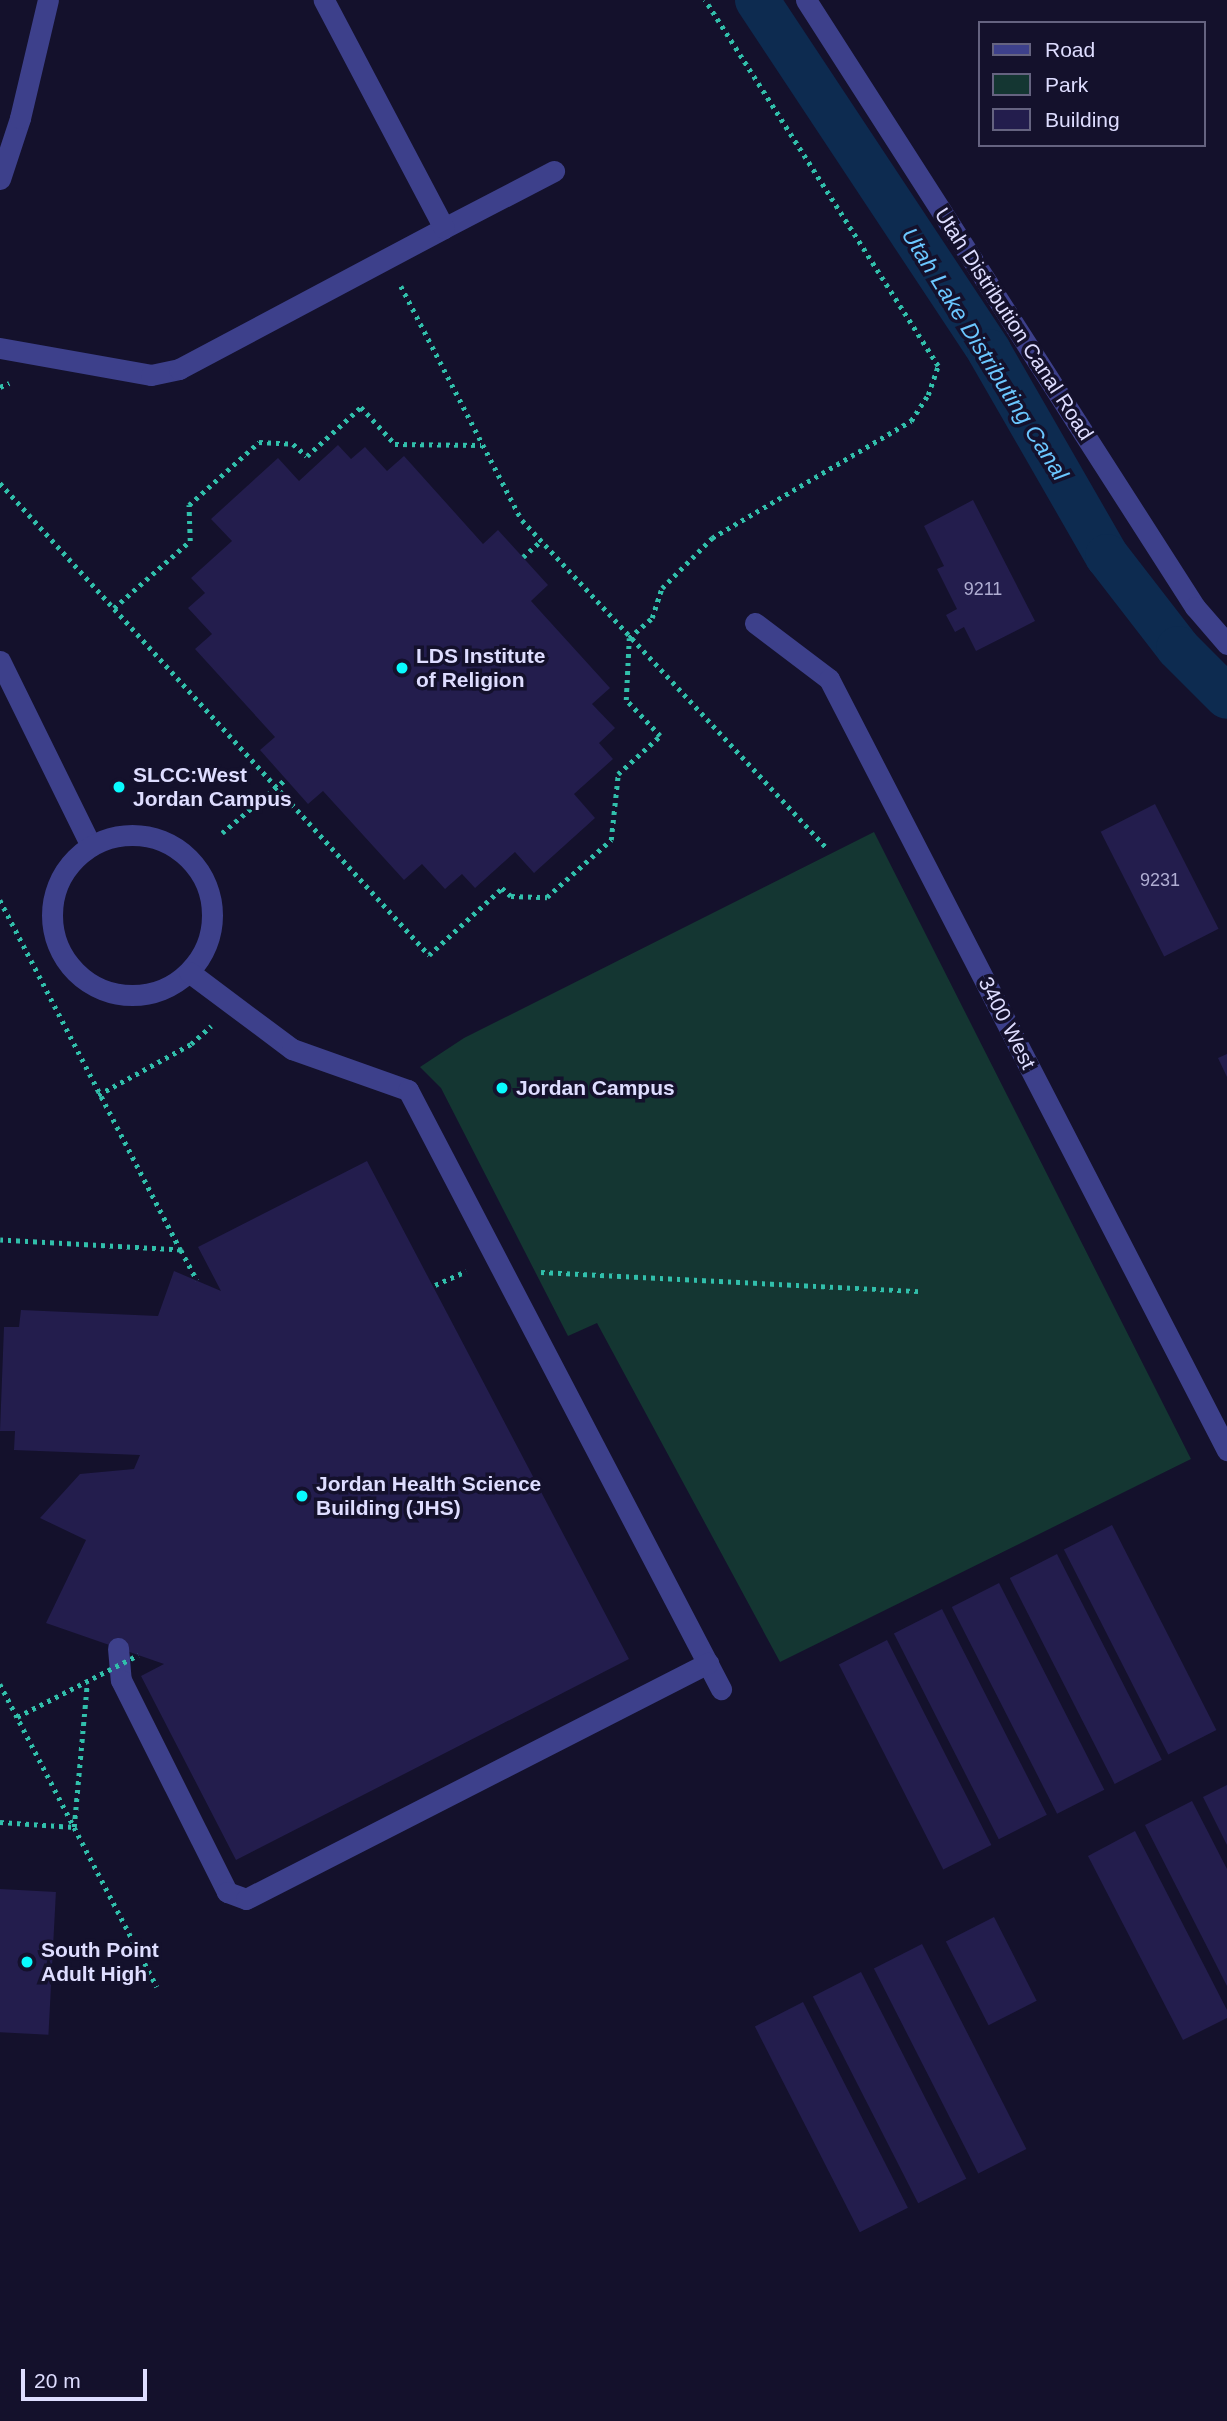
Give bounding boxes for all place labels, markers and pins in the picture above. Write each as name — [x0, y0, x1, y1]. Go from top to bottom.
place label: LDS Institute of Religion — [416, 643, 545, 693]
marker: LDS Institute of Religion — [394, 660, 410, 676]
place label: SLCC:West Jordan Campus — [133, 762, 292, 812]
marker: SLCC:West Jordan Campus — [111, 779, 127, 795]
place label: Jordan Campus — [516, 1075, 675, 1101]
marker: Jordan Campus — [494, 1080, 510, 1096]
place label: Jordan Health Science Building (JHS) — [316, 1471, 541, 1521]
marker: Jordan Health Science Building (JHS) — [294, 1488, 310, 1504]
place label: South Point Adult High — [41, 1937, 159, 1987]
marker: South Point Adult High — [19, 1954, 35, 1970]

